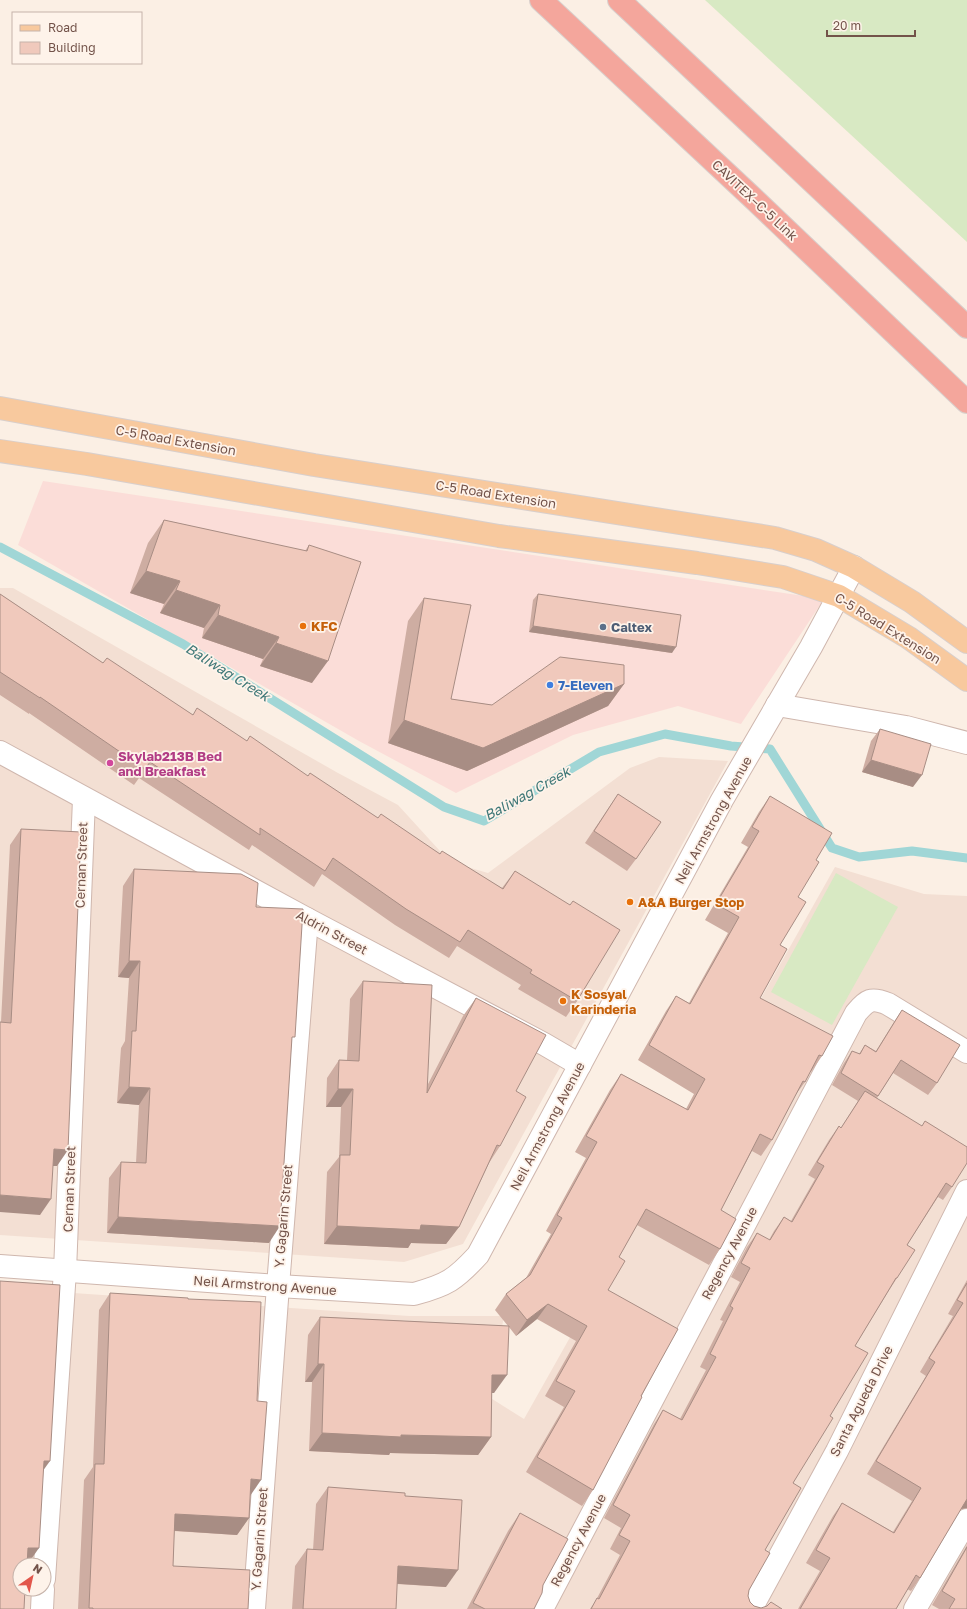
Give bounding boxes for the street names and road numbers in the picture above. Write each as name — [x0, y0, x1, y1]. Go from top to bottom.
street label: CAVITEX–C-5 Link — [709, 156, 802, 244]
street label: C-5 Road Extension — [115, 422, 237, 458]
street label: C-5 Road Extension — [435, 477, 557, 511]
street label: C-5 Road Extension — [832, 589, 944, 667]
street label: Neil Armstrong Avenue — [671, 753, 755, 887]
street label: Cernan Street — [71, 821, 91, 909]
street label: Aldrin Street — [293, 906, 371, 958]
street label: Neil Armstrong Avenue — [506, 1059, 588, 1193]
street label: Cernan Street — [59, 1145, 79, 1233]
street label: Y. Gagarin Street — [271, 1164, 295, 1268]
street label: Regency Avenue — [698, 1204, 760, 1302]
street label: Neil Armstrong Avenue — [193, 1272, 337, 1298]
street label: Santa Agueda Drive — [826, 1343, 896, 1459]
street label: Y. Gagarin Street — [247, 1487, 271, 1591]
street label: Regency Avenue — [547, 1491, 609, 1589]

